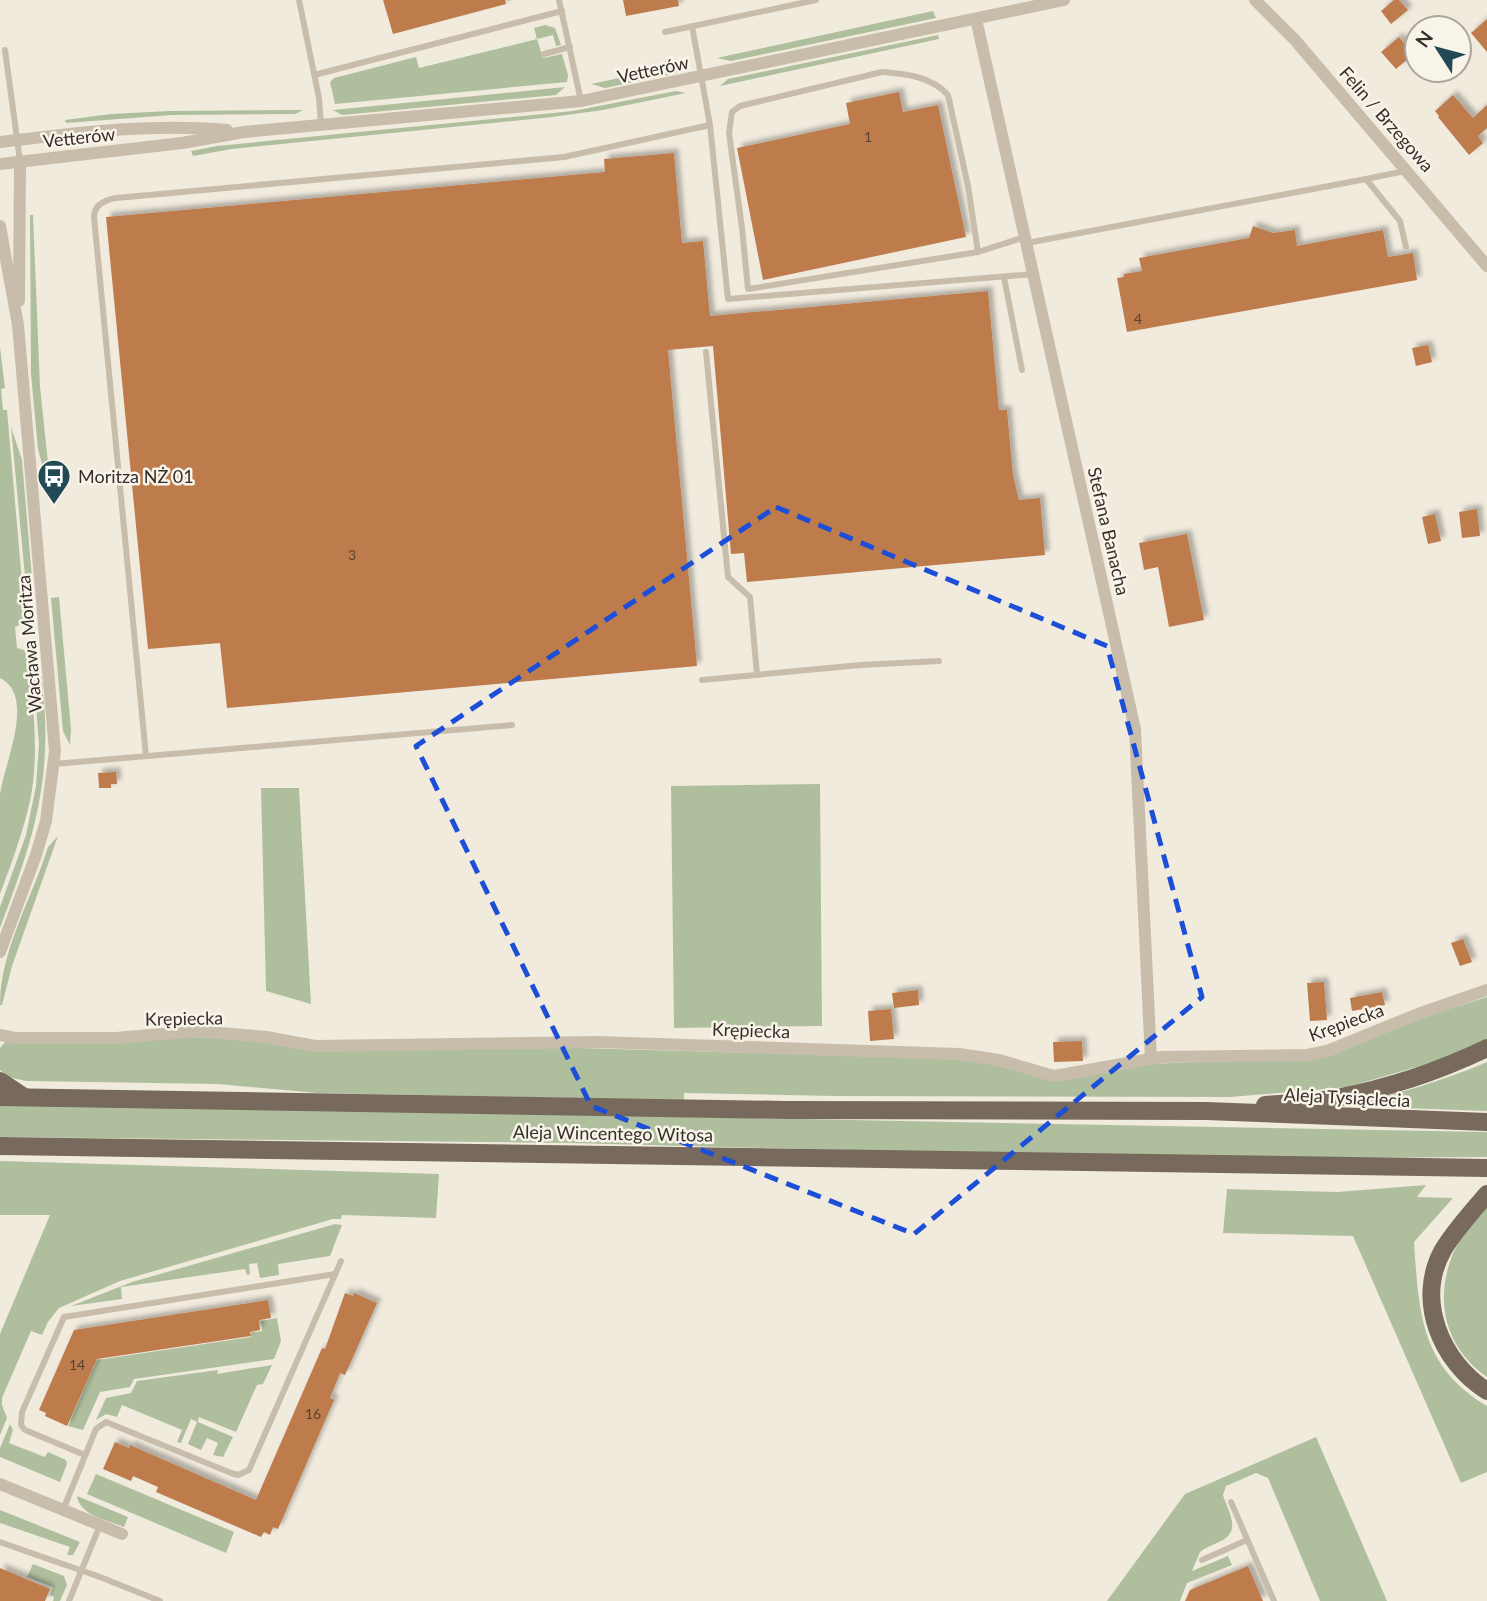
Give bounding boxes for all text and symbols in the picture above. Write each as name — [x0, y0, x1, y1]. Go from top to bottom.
north arrow — [1403, 14, 1473, 84]
text: N — [1410, 26, 1437, 51]
street label: Vetterów — [615, 51, 691, 87]
street label: Felin / Brzegowa — [1335, 62, 1439, 176]
street label: Vetterów — [42, 122, 116, 152]
house number: 1 — [864, 128, 872, 145]
house number: 4 — [1134, 310, 1142, 327]
bus stop icon: Moritza NŻ 01 — [35, 457, 73, 506]
place label: Moritza NŻ 01 — [78, 465, 194, 487]
street label: Stefana Banacha — [1084, 465, 1134, 597]
house number: 3 — [348, 546, 356, 563]
street label: Wacława Moritza — [12, 574, 46, 714]
street label: Krępiecka — [1305, 998, 1387, 1046]
street label: Krępiecka — [145, 1006, 223, 1030]
street label: Krępiecka — [712, 1018, 790, 1042]
street label: Aleja Tysiąclecia — [1283, 1083, 1411, 1111]
street label: Aleja Wincentego Witosa — [513, 1120, 713, 1146]
house number: 14 — [69, 1356, 85, 1373]
house number: 16 — [305, 1405, 321, 1422]

